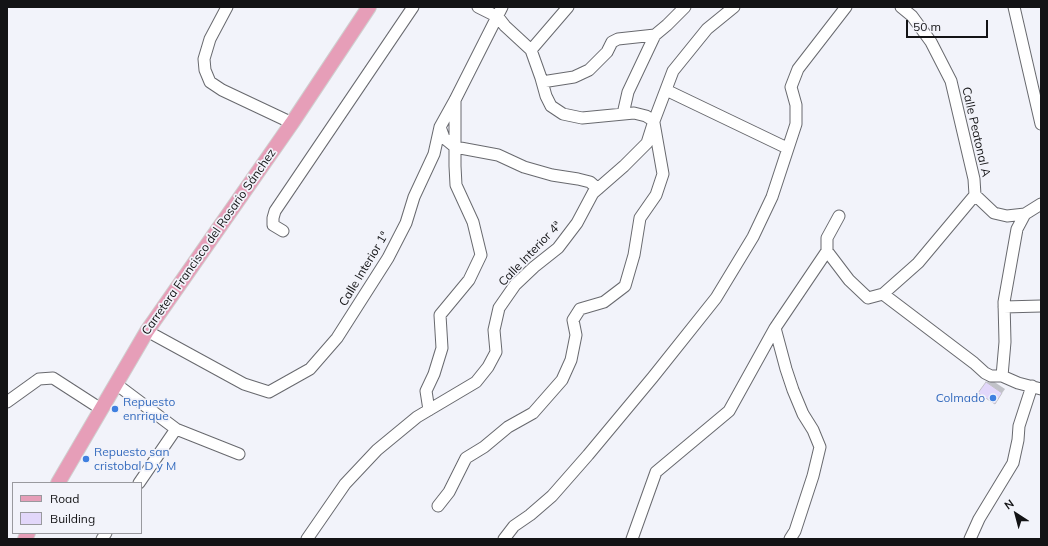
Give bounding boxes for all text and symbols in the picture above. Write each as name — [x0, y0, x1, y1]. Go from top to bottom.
scale bar — [908, 12, 990, 38]
text: 50 m — [913, 19, 941, 34]
street label: Calle Peatonal A — [959, 86, 993, 178]
street label: Carretera Francisco del Rosario Sánchez — [139, 146, 279, 338]
street label: Calle Interior 4ª — [496, 219, 564, 289]
street label: Calle Interior 1ª — [336, 229, 392, 309]
place label: Colmado — [936, 391, 985, 405]
marker: Colmado — [988, 393, 998, 403]
place label: Repuesto enrrique — [123, 395, 175, 423]
marker: Repuesto enrrique — [110, 404, 120, 414]
place label: Repuesto san cristobal D y M — [94, 445, 176, 473]
marker: Repuesto san cristobal D y M — [81, 454, 91, 464]
legend — [12, 482, 142, 534]
text: Road — [50, 491, 79, 506]
north arrow — [996, 494, 1036, 534]
text: N — [1001, 496, 1016, 512]
text: Building — [50, 511, 95, 526]

